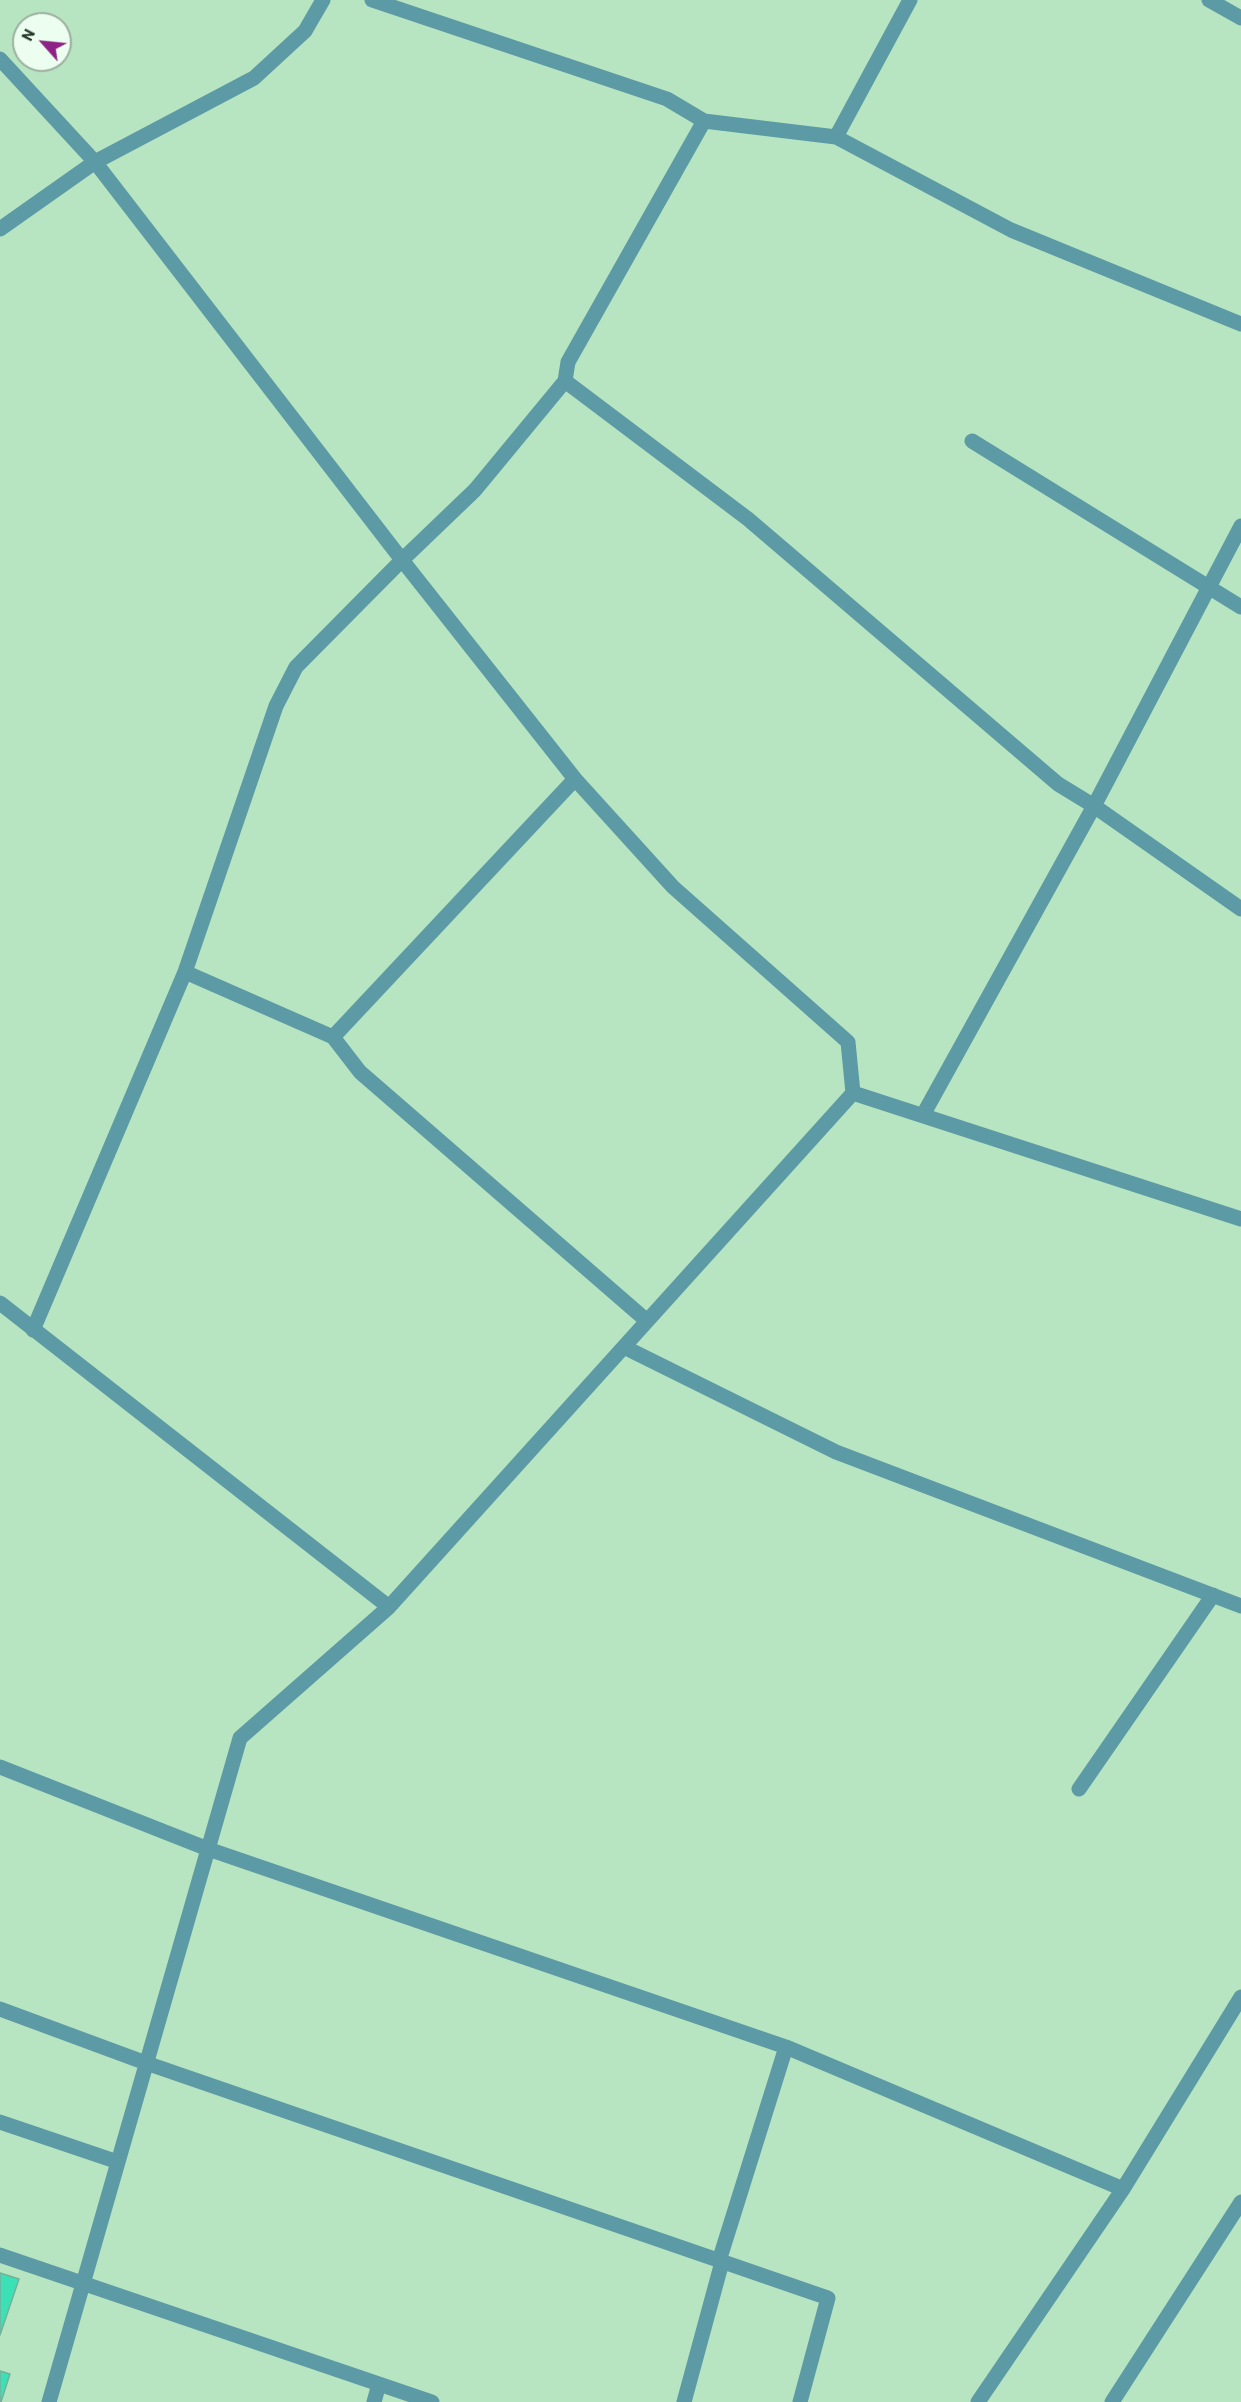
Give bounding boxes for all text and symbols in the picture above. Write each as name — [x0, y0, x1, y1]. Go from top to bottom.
north arrow — [12, 12, 72, 72]
text: N — [16, 25, 38, 44]

